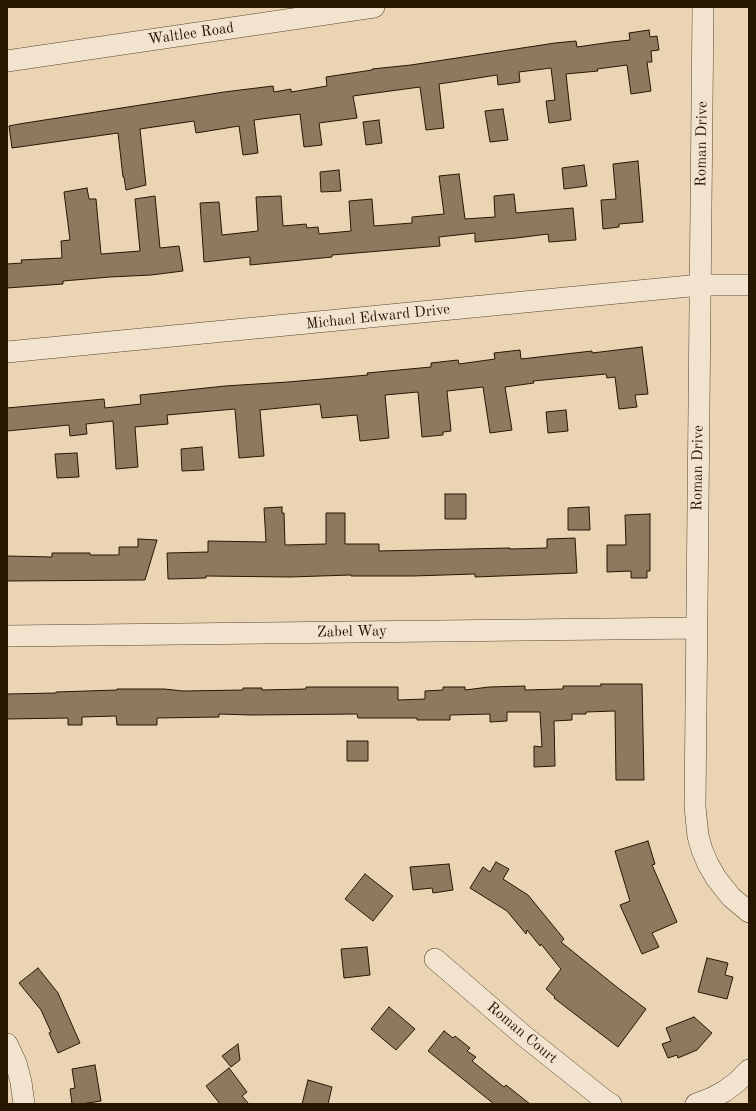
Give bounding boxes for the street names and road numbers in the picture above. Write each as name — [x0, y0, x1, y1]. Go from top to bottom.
street label: Waltlee Road — [147, 19, 235, 49]
street label: Roman Drive — [692, 101, 712, 187]
street label: Michael Edward Drive — [305, 300, 451, 334]
street label: Roman Drive — [688, 425, 708, 511]
street label: Zabel Way — [317, 622, 387, 642]
street label: Roman Court — [483, 998, 561, 1068]

